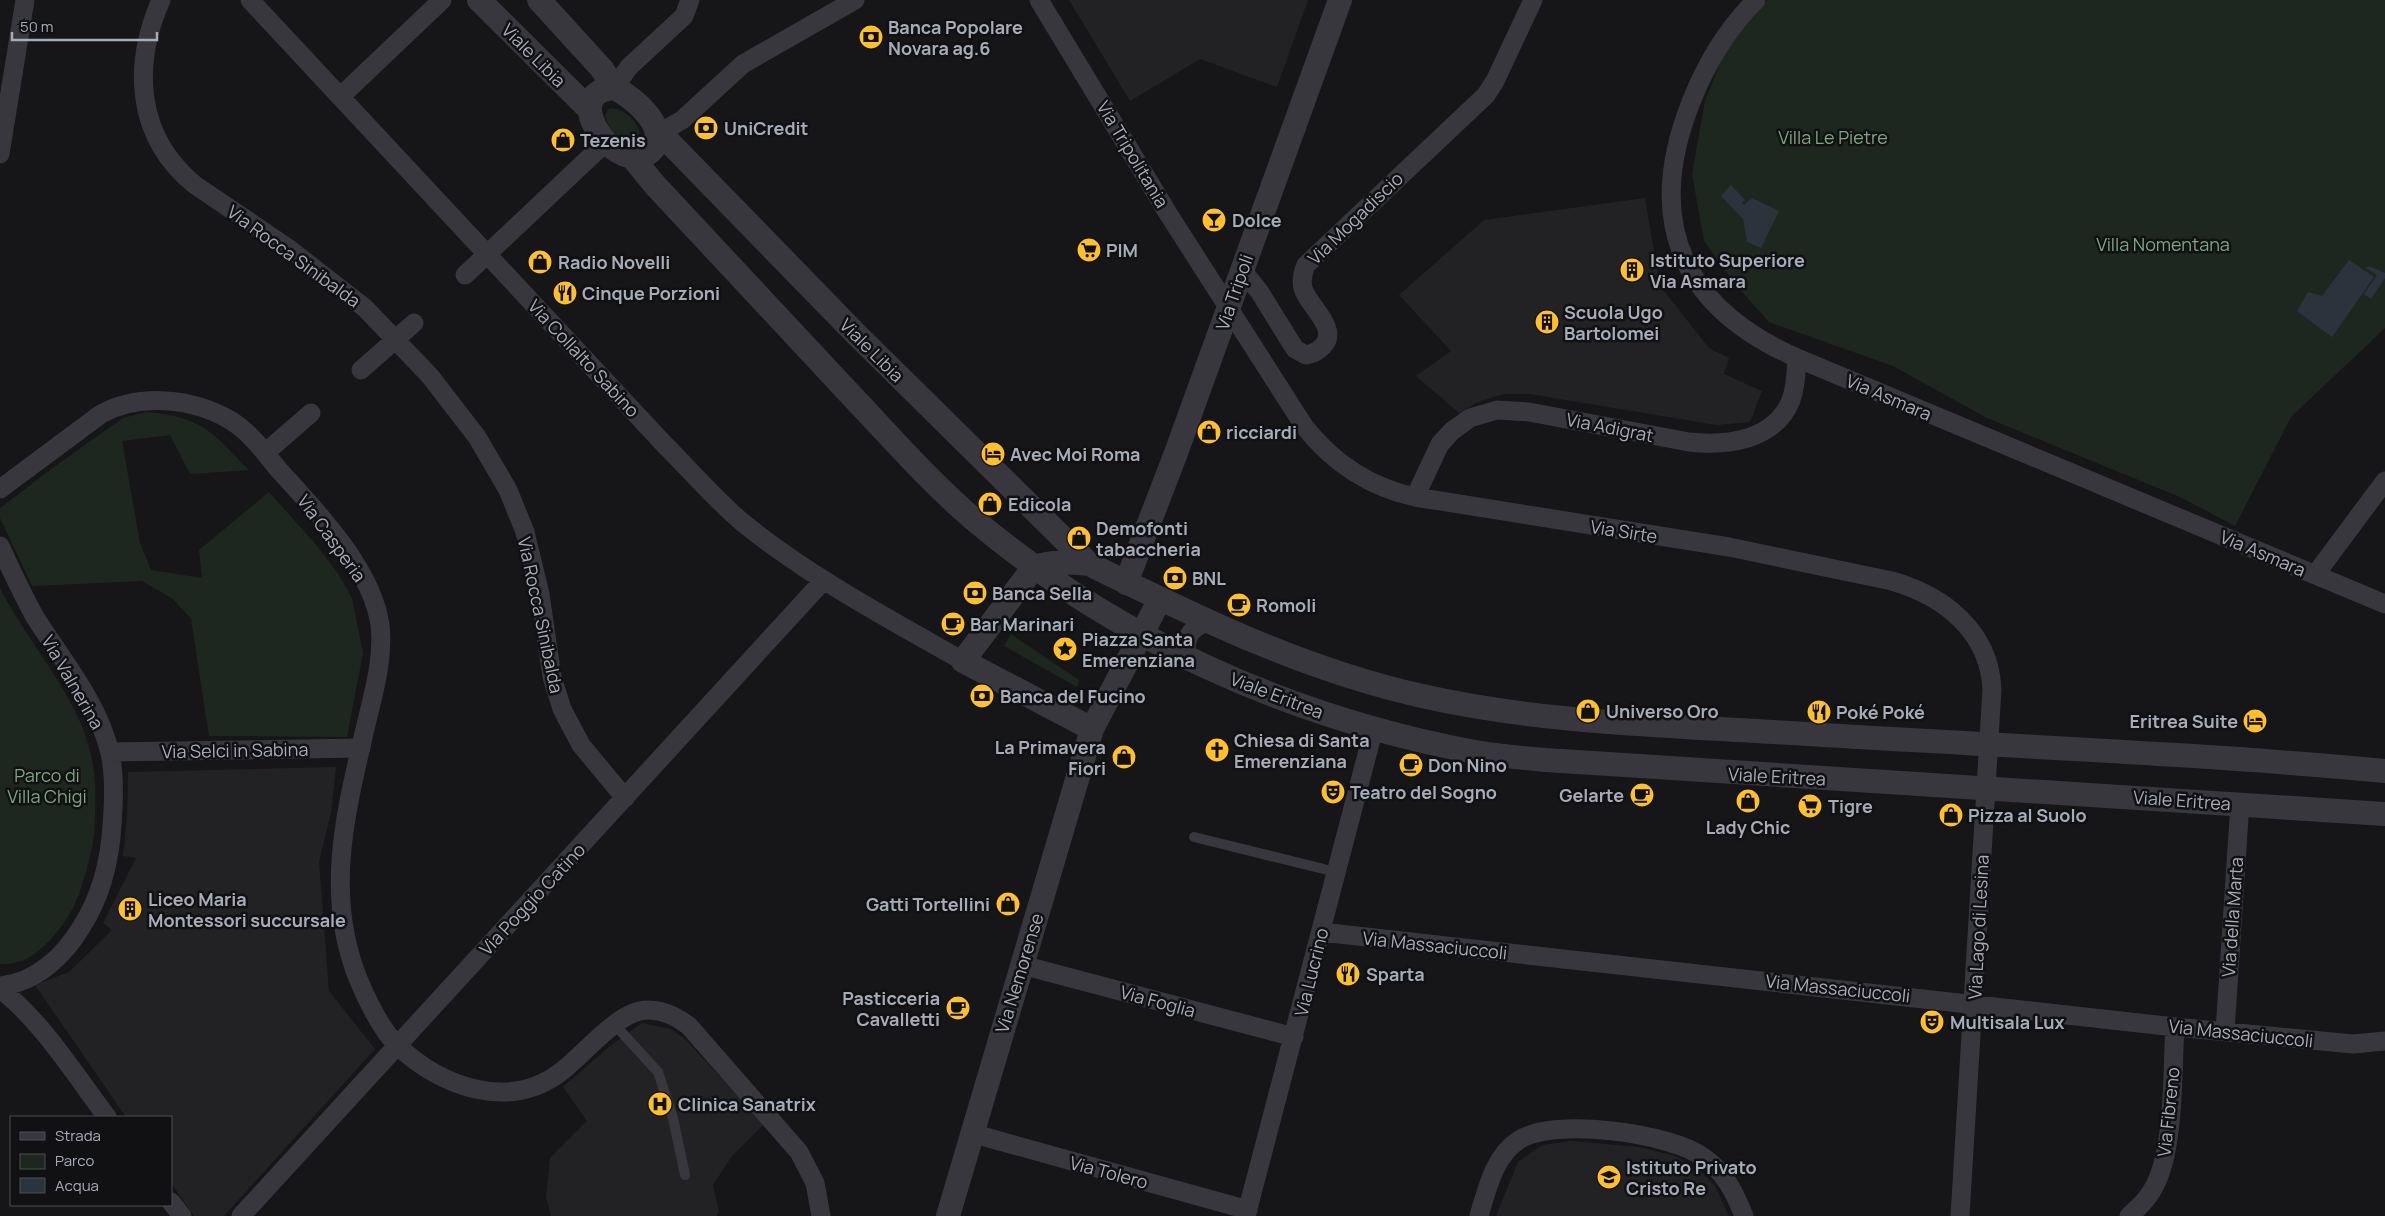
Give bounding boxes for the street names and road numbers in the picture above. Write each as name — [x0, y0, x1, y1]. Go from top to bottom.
street label: Viale Libia — [497, 18, 571, 92]
street label: Via Tripolitania — [1092, 96, 1174, 212]
street label: Via Mogadiscio — [1302, 166, 1408, 270]
street label: Via Rocca Sinibalda — [223, 199, 365, 313]
street label: Via Tripoli — [1210, 251, 1258, 333]
street label: Via Collalto Sabino — [523, 294, 645, 422]
street label: Viale Libia — [835, 313, 909, 387]
street label: Via Asmara — [1843, 368, 1935, 426]
street label: Via Adigrat — [1564, 407, 1656, 447]
street label: Via Casperia — [292, 489, 372, 587]
street label: Via Sirte — [1589, 514, 1659, 548]
street label: Via Asmara — [2217, 524, 2309, 582]
street label: Via Rocca Sinibalda — [513, 535, 569, 695]
street label: Via Valnerina — [36, 630, 110, 734]
street label: Viale Eritrea — [1227, 666, 1327, 724]
street label: Via Selci in Sabina — [161, 737, 309, 763]
street label: Viale Eritrea — [1728, 761, 1826, 791]
street label: Viale Eritrea — [2132, 785, 2232, 815]
street label: Via Poggio Catino — [474, 838, 590, 960]
street label: Via Lago di Lesina — [1962, 854, 1994, 1000]
street label: Via della Marta — [2216, 856, 2248, 978]
street label: Via Nemorense — [989, 910, 1049, 1036]
street label: Via Lucrino — [1288, 925, 1334, 1019]
street label: Via Massaciuccoli — [1361, 925, 1509, 965]
street label: Via Massaciuccoli — [1764, 968, 1912, 1008]
street label: Via Foglia — [1118, 979, 1198, 1023]
street label: Via Massaciuccoli — [2167, 1013, 2315, 1053]
street label: Via Fibreno — [2151, 1066, 2185, 1158]
street label: Via Tolero — [1067, 1150, 1151, 1194]

